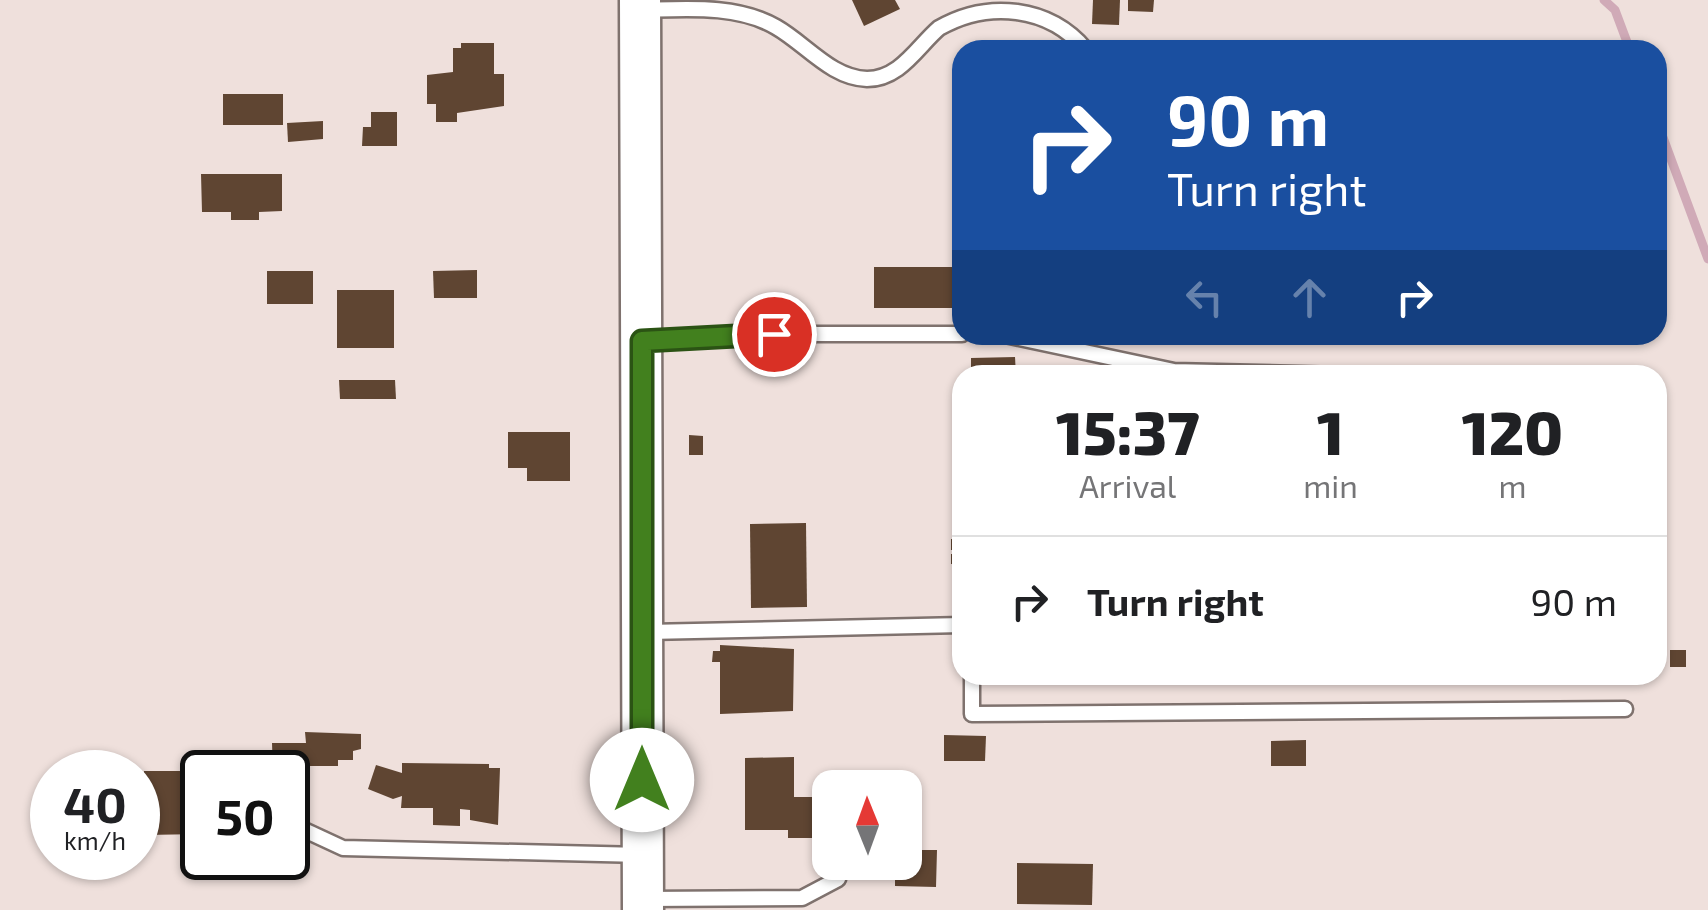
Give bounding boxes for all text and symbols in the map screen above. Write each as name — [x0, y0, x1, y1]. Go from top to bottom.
text: 90 m — [1167, 76, 1329, 160]
icon: right — [1002, 80, 1132, 210]
text: Turn right — [1167, 161, 1367, 215]
icon: left — [1177, 270, 1232, 325]
icon: ahead — [1282, 270, 1337, 325]
icon: right — [1387, 270, 1442, 325]
pin — [732, 292, 817, 377]
icon: arrive — [747, 307, 802, 362]
text: 15:37 — [1056, 395, 1199, 467]
text: 1 — [1317, 395, 1344, 467]
text: 120 — [1462, 395, 1563, 467]
text: Arrival — [1079, 466, 1176, 504]
text: min — [1303, 466, 1358, 504]
text: m — [1498, 466, 1526, 504]
icon: right — [1002, 574, 1057, 629]
text: Turn right — [1087, 578, 1264, 624]
text: 90 m — [1531, 578, 1617, 624]
position arrow — [590, 728, 694, 832]
speed limit sign: 50 — [180, 750, 310, 880]
north arrow — [812, 770, 922, 880]
map controls — [812, 770, 922, 880]
text: 40 — [63, 773, 127, 833]
text: km/h — [64, 825, 126, 855]

